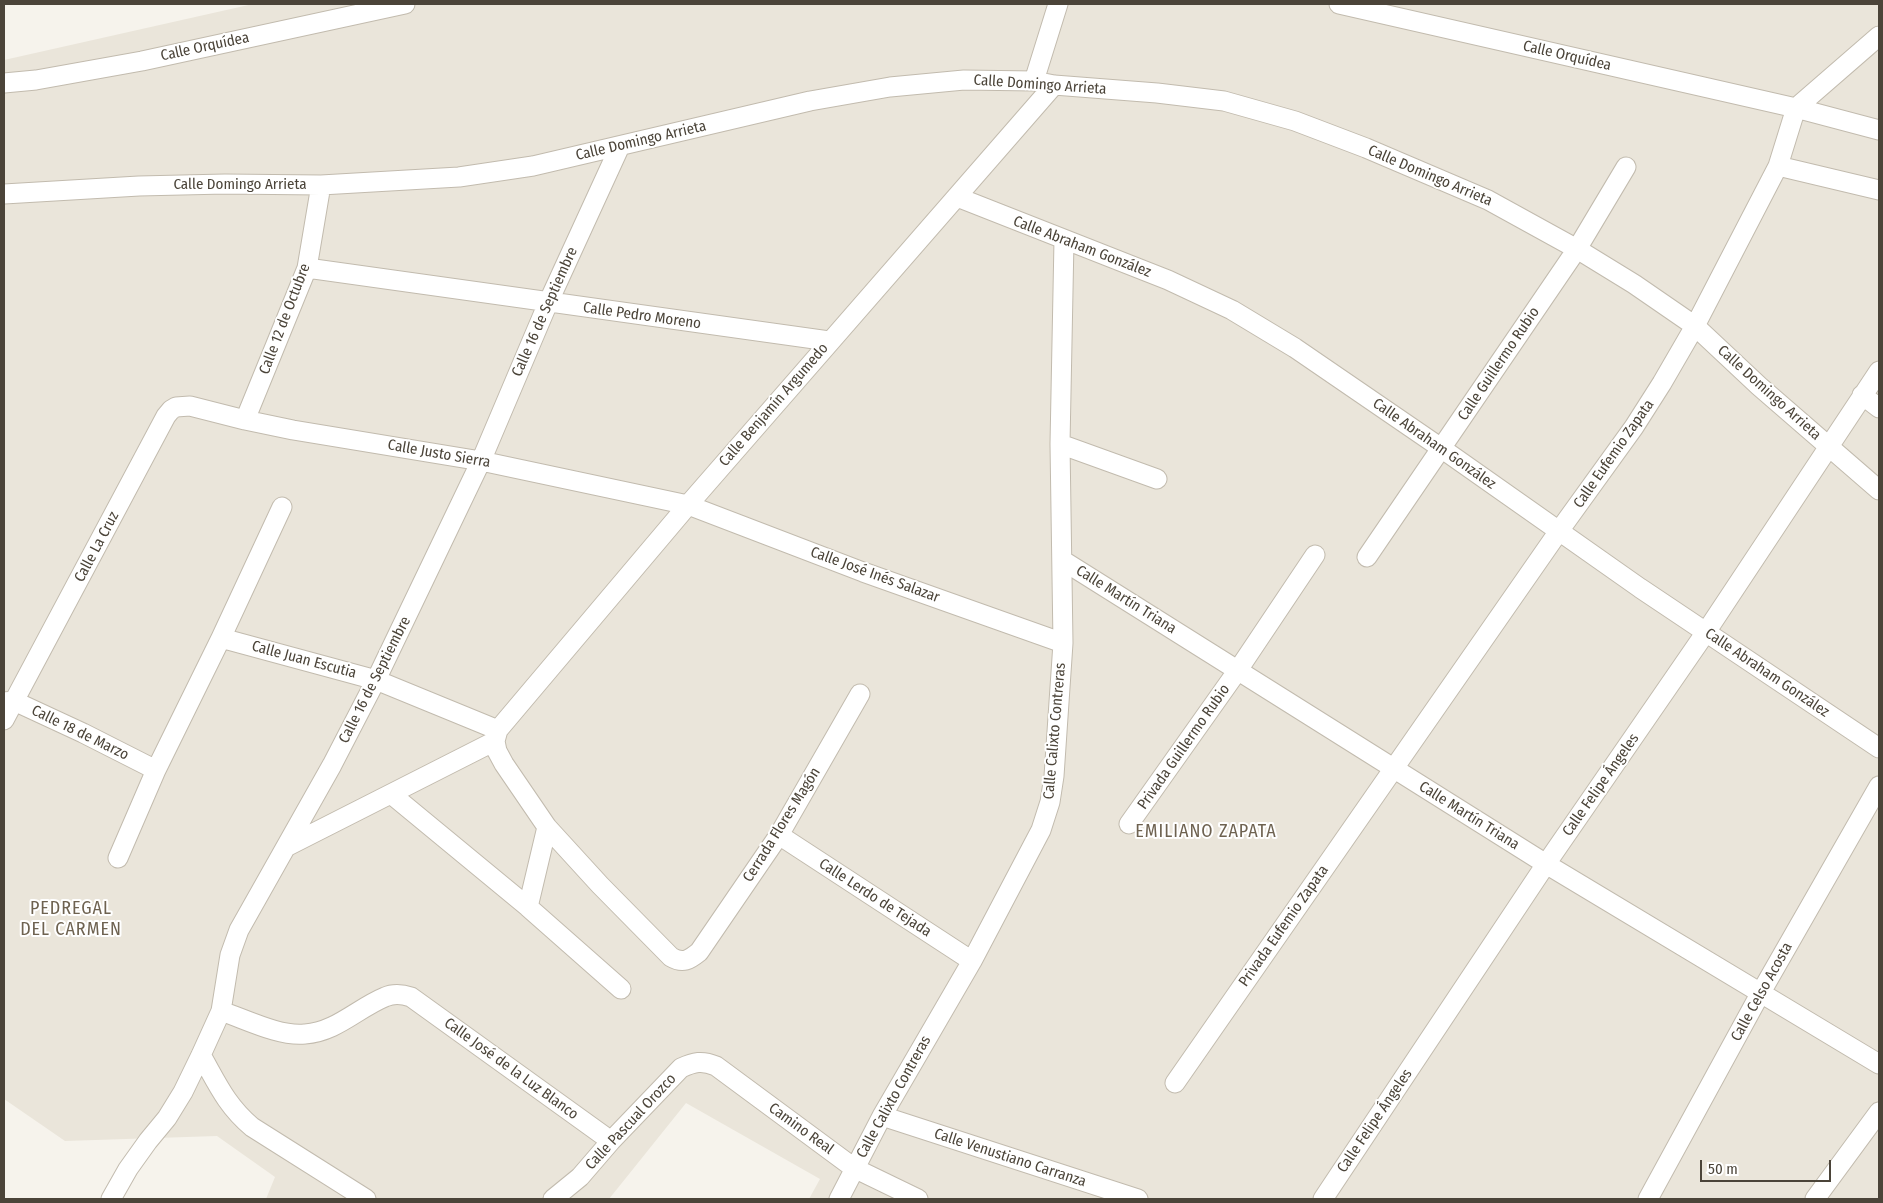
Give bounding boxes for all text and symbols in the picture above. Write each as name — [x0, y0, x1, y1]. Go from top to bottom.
street label: Calle Orquídea — [159, 29, 251, 65]
street label: Calle Orquídea — [1521, 37, 1613, 75]
street label: Calle Domingo Arrieta — [973, 71, 1107, 99]
street label: Calle Domingo Arrieta — [574, 117, 708, 165]
street label: Calle Domingo Arrieta — [1365, 142, 1495, 210]
street label: Calle Domingo Arrieta — [173, 176, 307, 194]
street label: Calle Abraham González — [1011, 212, 1153, 282]
street label: Calle 16 de Septiembre — [508, 244, 582, 380]
street label: Calle 12 de Octubre — [256, 261, 314, 377]
street label: Calle Pedro Moreno — [582, 299, 702, 333]
street label: Calle Guillermo Rubio — [1454, 304, 1544, 424]
street label: Calle Benjamín Argumedo — [716, 340, 832, 470]
street label: Calle Domingo Arrieta — [1713, 342, 1825, 444]
street label: Calle Abraham González — [1369, 395, 1499, 493]
street label: Calle Eufemio Zapata — [1570, 396, 1658, 512]
street label: Calle Justo Sierra — [386, 436, 492, 472]
street label: Calle La Cruz — [71, 509, 123, 585]
street label: Calle José Inés Salazar — [808, 543, 942, 607]
street label: Calle Martín Triana — [1072, 562, 1180, 638]
street label: Calle 16 de Septiembre — [335, 614, 415, 746]
street label: Calle Abraham González — [1701, 625, 1833, 721]
street label: Calle Juan Escutia — [250, 637, 358, 683]
street label: Calle Calixto Contreras — [1040, 662, 1070, 800]
street label: Privada Guillermo Rubio — [1134, 681, 1234, 813]
street label: Calle 18 de Marzo — [28, 702, 132, 764]
street label: Calle Felipe Ángeles — [1559, 730, 1643, 840]
street label: Cerrada Flores Magón — [739, 764, 825, 886]
street label: Calle Martín Triana — [1415, 778, 1523, 854]
district label: EMILIANO ZAPATA — [1133, 821, 1279, 843]
street label: Calle Lerdo de Tejada — [815, 855, 935, 941]
street label: Privada Eufemio Zapata — [1235, 862, 1333, 990]
district label: PEDREGAL DEL CARMEN — [19, 898, 123, 941]
street label: Calle Celso Acosta — [1727, 939, 1797, 1045]
street label: Calle José de la Luz Blanco — [440, 1014, 582, 1124]
street label: Calle Calixto Contreras — [853, 1033, 935, 1161]
street label: Calle Felipe Ángeles — [1334, 1066, 1416, 1176]
street label: Calle Pascual Orozco — [582, 1070, 680, 1174]
street label: Camino Real — [765, 1099, 837, 1159]
street label: Calle Venustiano Carranza — [932, 1125, 1088, 1191]
scale bar — [1703, 1150, 1834, 1182]
text: 50 m — [1708, 1160, 1738, 1178]

